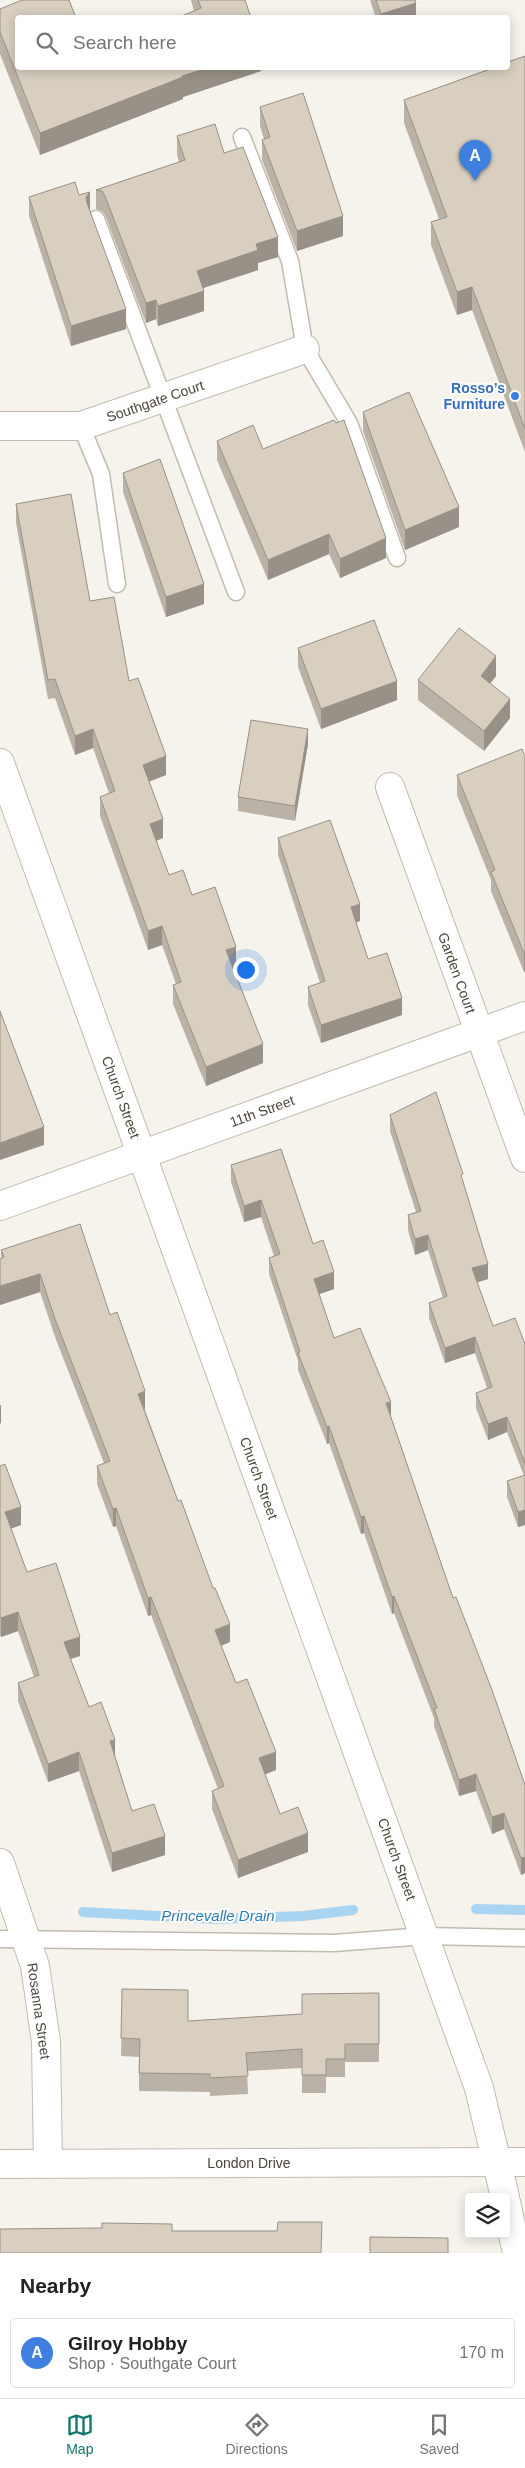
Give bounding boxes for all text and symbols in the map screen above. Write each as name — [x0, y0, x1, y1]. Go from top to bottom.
search box — [15, 15, 510, 70]
icon: search — [33, 29, 61, 57]
text: Search here — [73, 32, 177, 53]
pin: A — [459, 140, 491, 181]
street label: Southgate Court — [104, 377, 206, 425]
place label: Rosso’s Furniture — [444, 380, 505, 412]
marker: Rosso’s Furniture — [509, 390, 521, 402]
street label: Garden Court — [435, 930, 479, 1016]
your location — [233, 957, 259, 983]
street label: Church Street — [99, 1054, 143, 1140]
street label: 11th Street — [228, 1092, 297, 1130]
street label: Church Street — [237, 1435, 281, 1521]
street label: Church Street — [375, 1816, 419, 1902]
water label: Princevalle Drain — [161, 1907, 275, 1924]
street label: Rosanna Street — [24, 1962, 54, 2060]
street label: London Drive — [207, 2155, 291, 2171]
map controls — [465, 2193, 510, 2238]
button: layers — [465, 2193, 510, 2238]
text: Nearby — [20, 2274, 91, 2297]
text: Gilroy Hobby — [68, 2333, 187, 2354]
text: A — [31, 2344, 43, 2361]
text: 170 m — [460, 2344, 504, 2361]
text: Shop · Southgate Court — [68, 2355, 236, 2372]
tab: Map — [66, 2411, 94, 2457]
tab: Directions — [226, 2411, 288, 2457]
tab: Saved — [419, 2411, 459, 2457]

